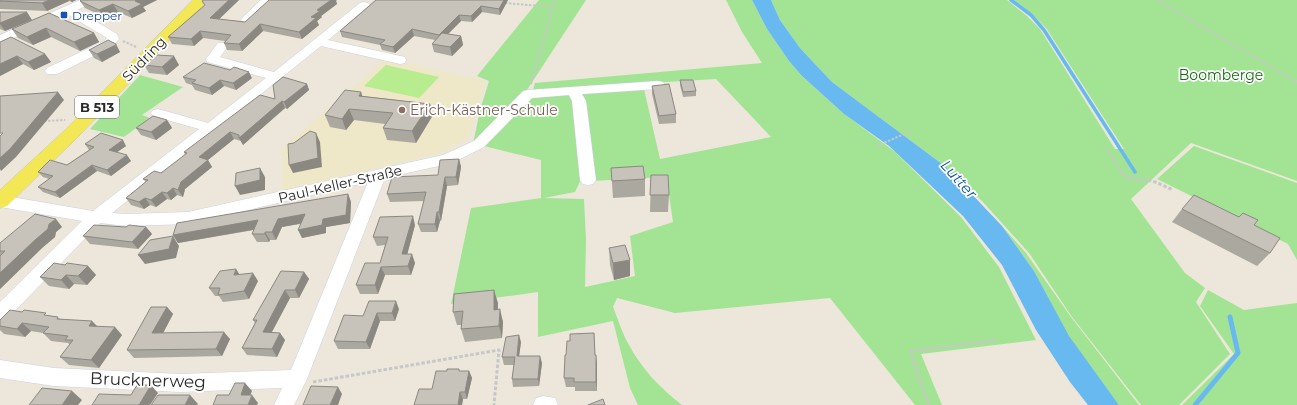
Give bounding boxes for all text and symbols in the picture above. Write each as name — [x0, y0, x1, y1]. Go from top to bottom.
place label: Drepper — [72, 8, 122, 23]
marker: Drepper — [59, 10, 69, 20]
street label: Südring — [118, 33, 170, 85]
park label: Boomberge — [1179, 66, 1263, 84]
road number: B 513 — [75, 96, 119, 118]
place label: Erich-Kästner-Schule — [410, 101, 558, 119]
marker: Erich-Kästner-Schule — [397, 105, 407, 115]
water label: Lutter — [937, 156, 982, 203]
street label: Paul-Keller-Straße — [276, 161, 404, 207]
street label: Brucknerweg — [90, 368, 206, 392]

